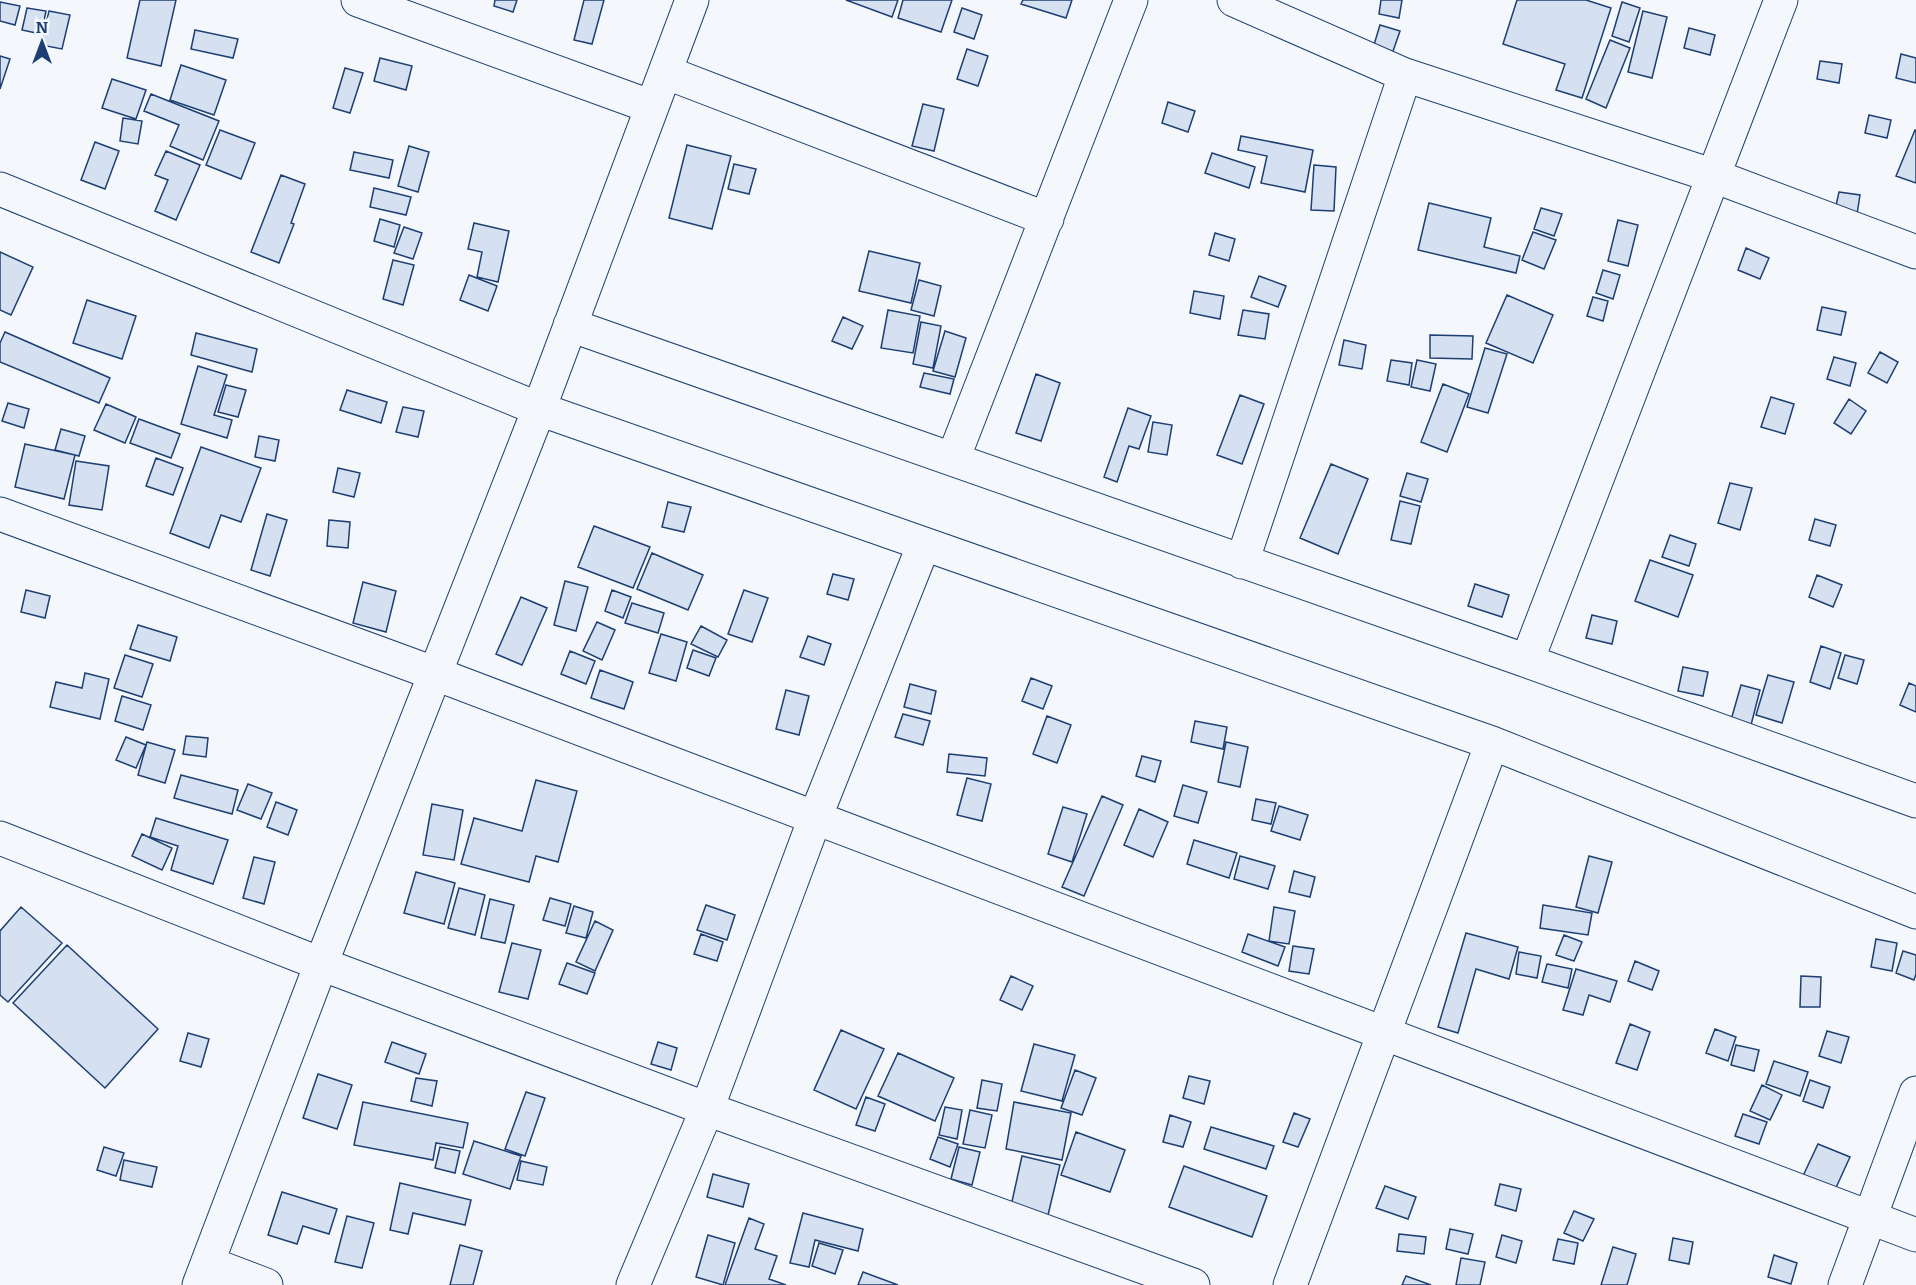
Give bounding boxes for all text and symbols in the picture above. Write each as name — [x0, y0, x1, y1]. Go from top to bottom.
north arrow — [12, 12, 72, 72]
text: N — [36, 18, 48, 37]

